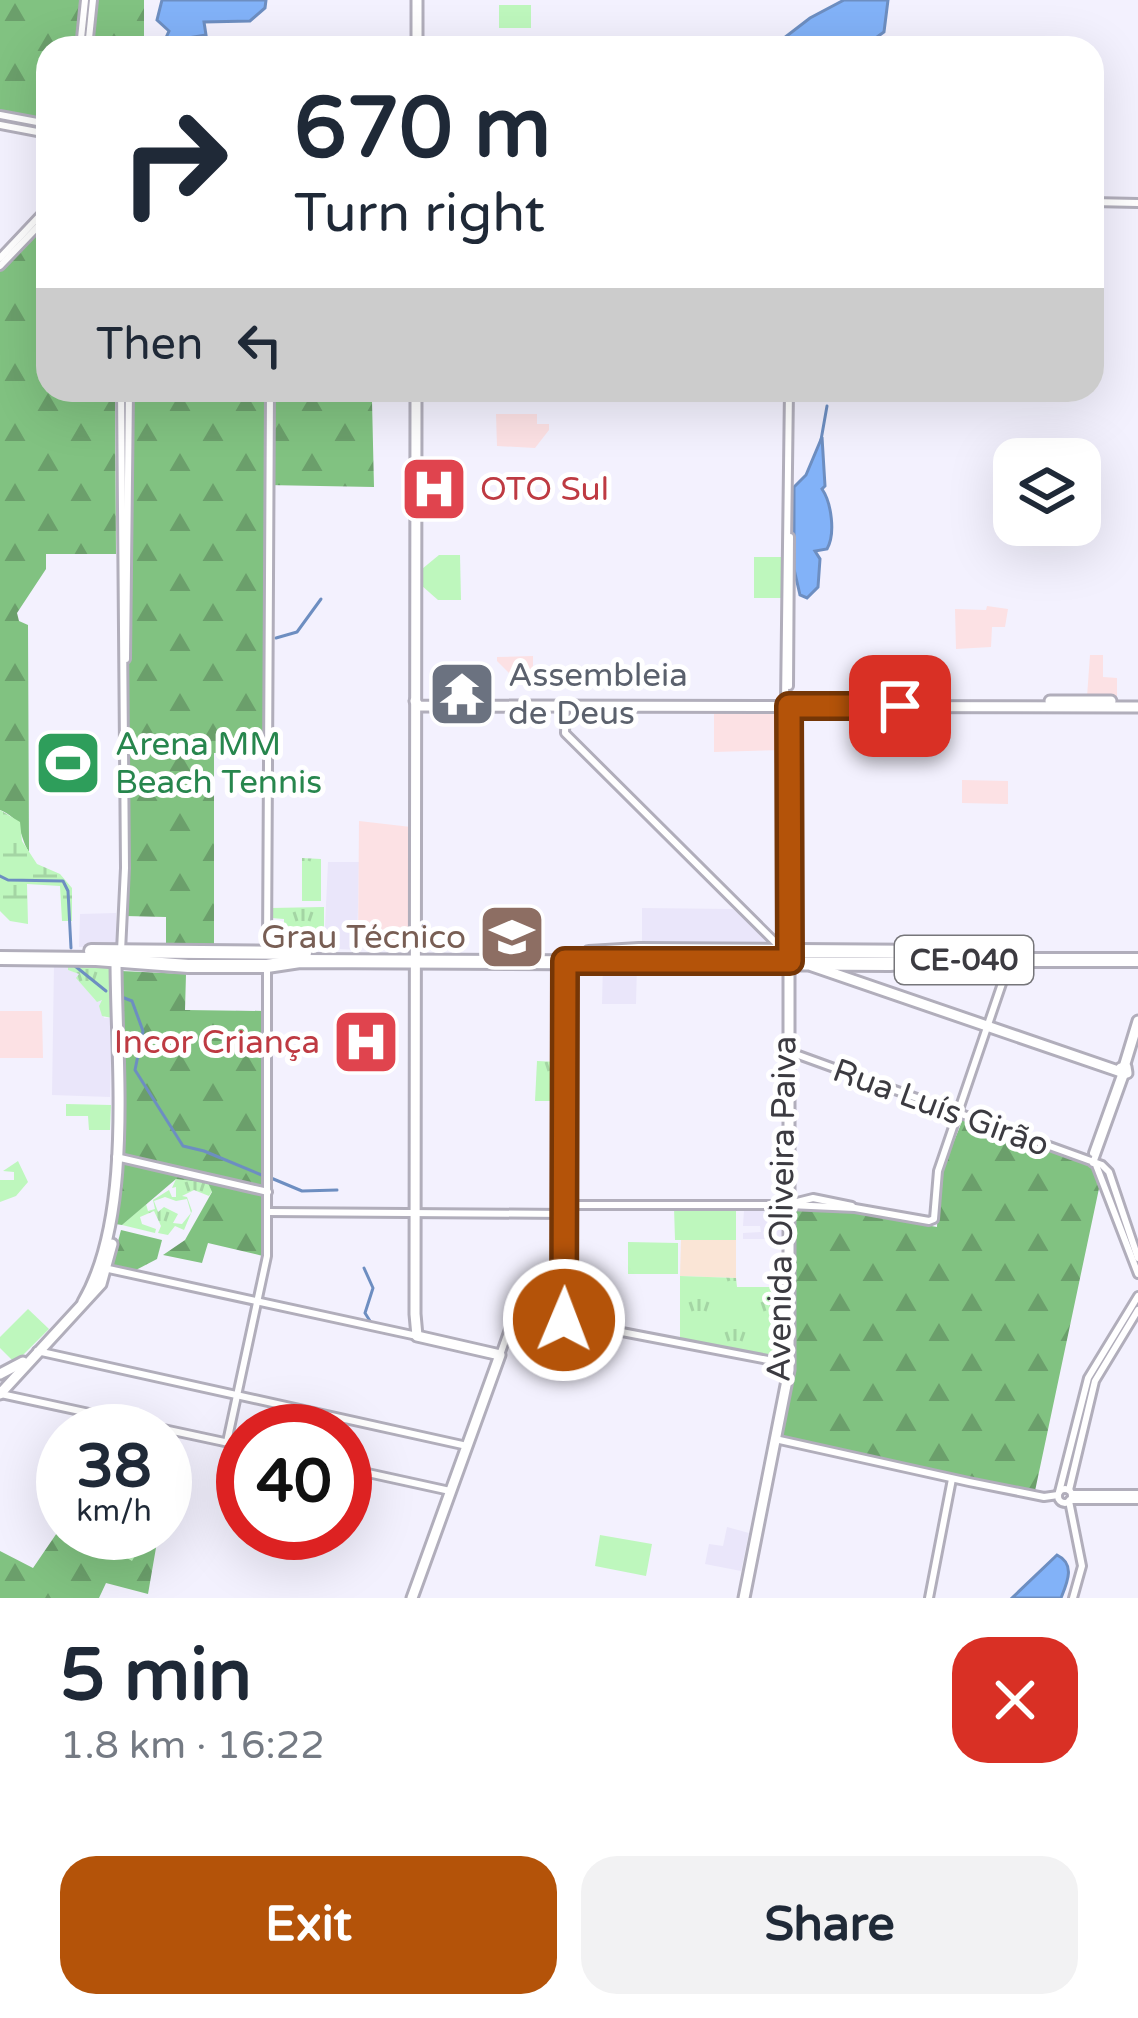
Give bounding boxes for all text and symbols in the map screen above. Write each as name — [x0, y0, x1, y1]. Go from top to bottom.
text: 670 m — [294, 79, 551, 180]
icon: right — [96, 84, 252, 240]
text: Turn right — [294, 181, 545, 246]
icon: left — [227, 312, 293, 378]
text: Then — [96, 318, 203, 372]
map controls — [993, 438, 1101, 546]
button: layers — [993, 438, 1101, 546]
hospital icon: OTO Sul — [399, 454, 469, 524]
place label: OTO Sul — [480, 470, 609, 509]
pin — [849, 655, 951, 757]
place label: Assembleia de Deus — [508, 656, 688, 733]
temple icon: Assembleia de Deus — [427, 659, 497, 729]
icon: arrive — [867, 673, 933, 739]
place label: Arena MM Beach Tennis — [115, 725, 322, 802]
sports icon: Arena MM Beach Tennis — [33, 728, 103, 798]
school or university icon: Grau Técnico — [477, 902, 547, 972]
place label: Grau Técnico — [261, 918, 466, 957]
road number: CE-040 — [895, 936, 1033, 984]
hospital icon: Incor Criança — [331, 1007, 401, 1077]
place label: Incor Criança — [114, 1023, 320, 1062]
street label: Avenida Oliveira Paiva — [759, 1035, 805, 1383]
street label: Rua Luís Girão — [828, 1051, 1054, 1165]
position arrow — [501, 1257, 627, 1383]
speed limit sign: 40 — [216, 1404, 372, 1560]
text: 38 — [76, 1431, 152, 1503]
text: km/h — [76, 1493, 152, 1530]
text: 5 min — [60, 1633, 252, 1720]
button: close — [952, 1637, 1078, 1763]
text: 1.8 km · 16:22 — [60, 1722, 325, 1769]
button: Exit — [60, 1856, 557, 1994]
button: Share — [581, 1856, 1078, 1994]

